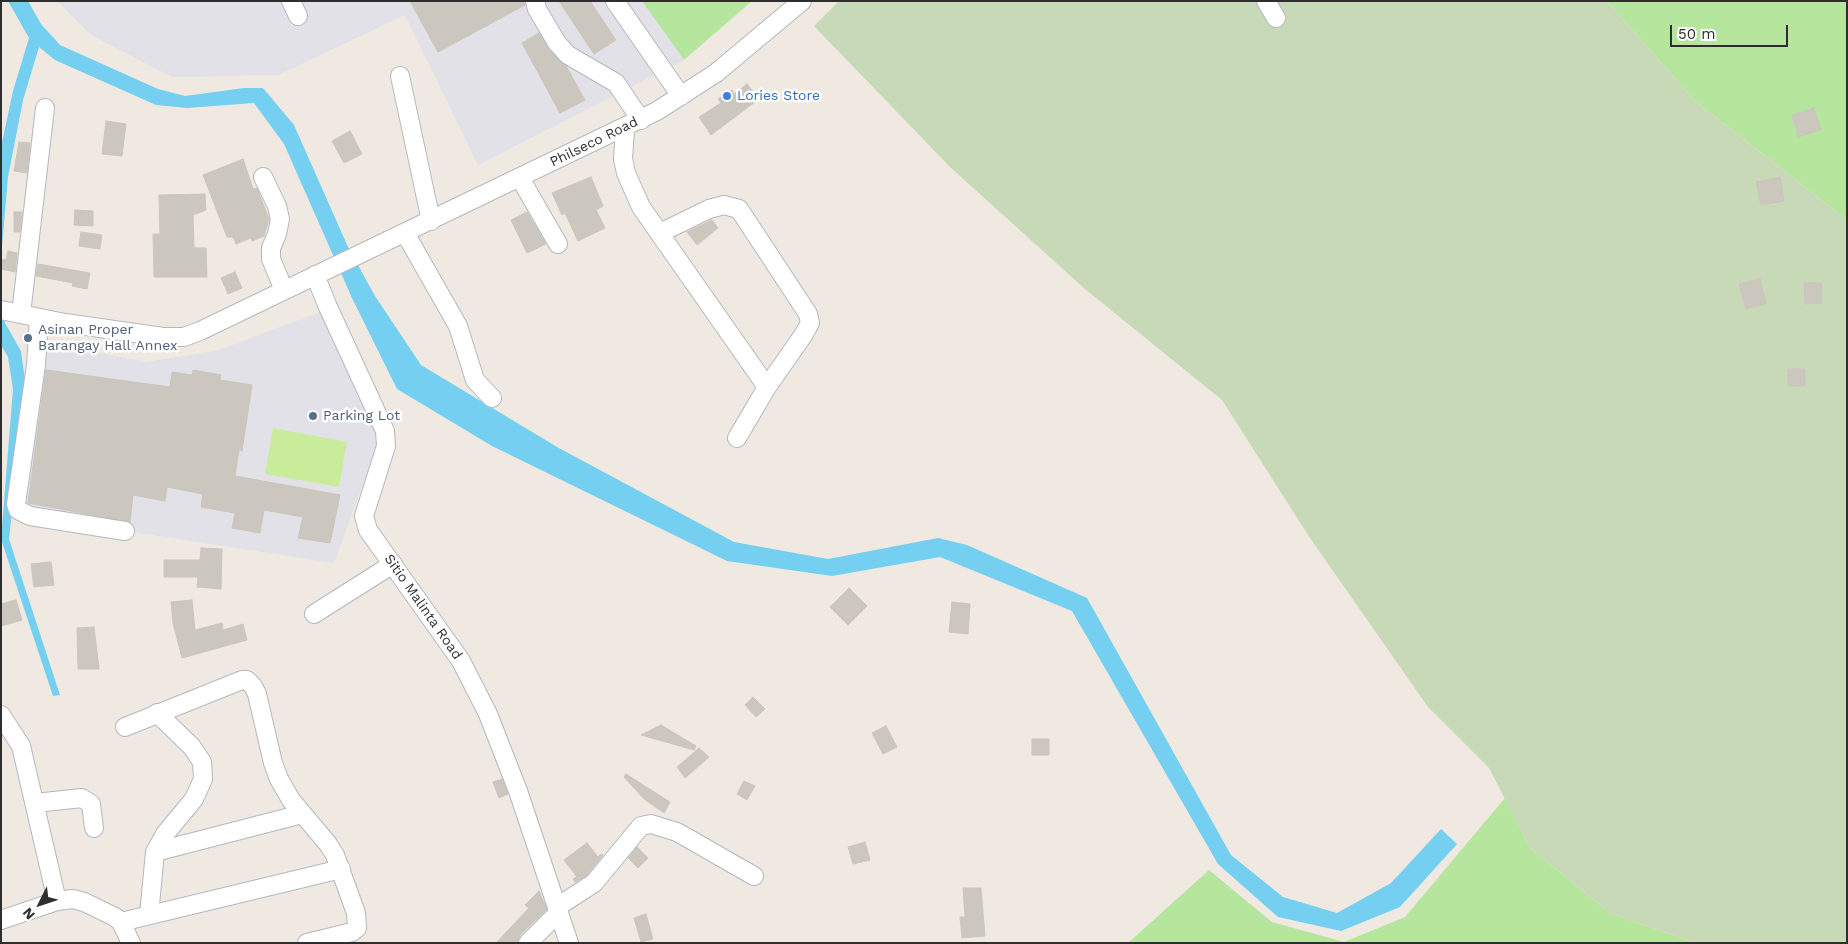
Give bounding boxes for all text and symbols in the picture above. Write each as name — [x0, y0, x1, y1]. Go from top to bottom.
scale bar — [1673, 15, 1790, 47]
text: 50 m — [1678, 25, 1715, 43]
place label: Lories Store — [737, 88, 820, 104]
marker: Lories Store — [721, 90, 733, 102]
street label: Philseco Road — [547, 113, 641, 171]
place label: Asinan Proper Barangay Hall Annex — [38, 322, 177, 354]
marker: Asinan Proper Barangay Hall Annex — [22, 332, 34, 344]
place label: Parking Lot — [323, 408, 400, 424]
marker: Parking Lot — [307, 410, 319, 422]
street label: Sitio Malinta Road — [380, 551, 466, 663]
north arrow — [15, 879, 65, 929]
text: N — [19, 905, 38, 923]

